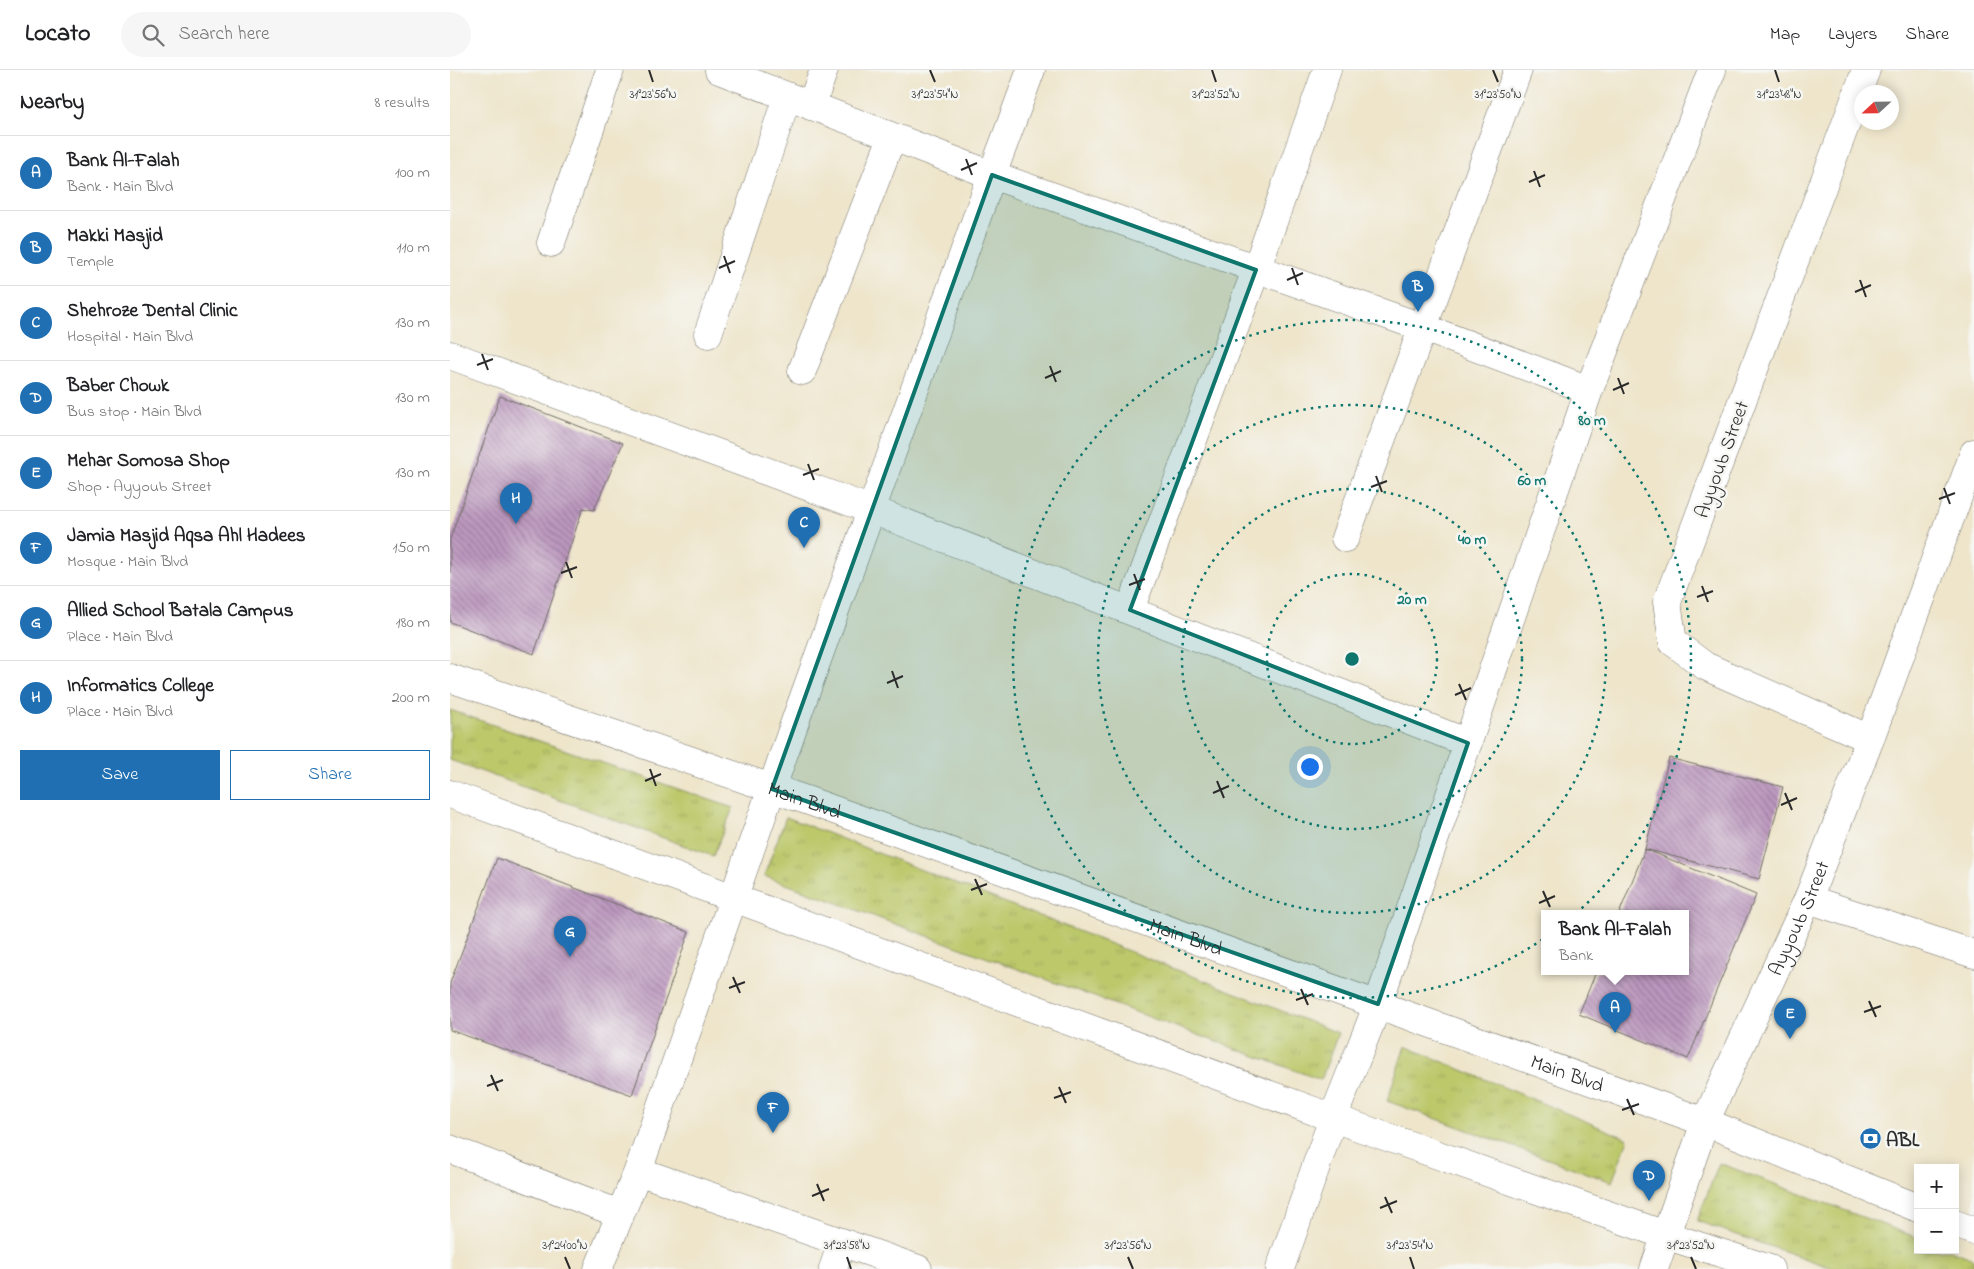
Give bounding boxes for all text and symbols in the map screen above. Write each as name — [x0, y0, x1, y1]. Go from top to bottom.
search box — [121, 12, 471, 57]
text: Locato — [25, 17, 91, 52]
icon: search — [139, 21, 167, 49]
text: Search here — [179, 21, 270, 48]
text: Map — [1770, 22, 1800, 48]
text: Layers — [1828, 22, 1878, 48]
text: Share — [1906, 22, 1949, 48]
north arrow — [1854, 85, 1899, 130]
text: 31°23'56"N — [629, 86, 677, 104]
text: 31°23'54"N — [912, 86, 958, 104]
text: 31°23'52"N — [1192, 86, 1240, 104]
text: 31°23'50"N — [1474, 86, 1522, 104]
text: 31°23'48"N — [1757, 86, 1801, 104]
text: Nearby — [20, 88, 84, 118]
text: 8 results — [374, 91, 430, 115]
text: Bank Al-Falah — [67, 148, 180, 175]
text: A — [31, 161, 41, 185]
text: 100 m — [395, 161, 430, 185]
text: Bank · Main Blvd — [67, 175, 174, 199]
text: Makki Masjid — [67, 223, 163, 250]
text: B — [31, 236, 41, 260]
text: 110 m — [396, 236, 430, 260]
text: Temple — [67, 250, 114, 274]
pin: B — [1402, 271, 1434, 312]
text: Shehroze Dental Clinic — [67, 298, 237, 325]
text: C — [32, 311, 40, 335]
text: 130 m — [395, 311, 430, 335]
text: Hospital · Main Blvd — [67, 325, 193, 349]
text: Baber Chowk — [67, 373, 169, 400]
text: D — [30, 386, 42, 410]
text: 130 m — [395, 386, 430, 410]
street label: Ayyoub Street — [1689, 397, 1758, 523]
text: Bus stop · Main Blvd — [67, 400, 202, 424]
text: 80 m — [1577, 410, 1606, 432]
text: Mehar Somosa Shop — [67, 448, 230, 475]
text: E — [31, 461, 41, 485]
text: 130 m — [395, 461, 430, 485]
text: 60 m — [1517, 470, 1547, 492]
text: Shop · Ayyoub Street — [67, 475, 212, 499]
pin: H — [500, 483, 532, 524]
pin: C — [788, 507, 820, 548]
text: Jamia Masjid Aqsa Ahl Hadees — [67, 523, 305, 550]
text: 40 m — [1457, 529, 1486, 551]
text: F — [31, 536, 41, 560]
text: 150 m — [392, 536, 430, 560]
text: Mosque · Main Blvd — [67, 550, 188, 574]
text: 20 m — [1396, 589, 1427, 611]
text: Allied School Batala Campus — [67, 598, 293, 625]
text: G — [31, 611, 41, 635]
text: 180 m — [396, 611, 430, 635]
text: Place · Main Blvd — [67, 625, 173, 649]
centre of rings — [1343, 650, 1361, 668]
text: Informatics College — [67, 673, 214, 700]
text: H — [31, 686, 41, 710]
text: 200 m — [392, 686, 430, 710]
text: Place · Main Blvd — [67, 700, 173, 724]
button: Save — [20, 750, 220, 800]
button: Share — [230, 750, 430, 800]
your location — [1297, 754, 1323, 780]
street label: Main Blvd — [763, 776, 845, 828]
street label: Ayyoub Street — [1762, 857, 1838, 981]
popup — [1541, 910, 1689, 975]
street label: Main Blvd — [1145, 912, 1226, 965]
pin: G — [554, 916, 586, 957]
text: Bank Al-Falah — [1559, 917, 1671, 944]
text: Bank — [1559, 944, 1593, 968]
pin: A — [1599, 992, 1631, 1033]
pin: E — [1774, 998, 1806, 1039]
street label: Main Blvd — [1526, 1049, 1607, 1102]
pin: F — [757, 1092, 789, 1133]
bank icon: ABL — [1858, 1127, 1882, 1151]
place label: ABL — [1886, 1127, 1920, 1156]
pin: D — [1633, 1160, 1665, 1201]
map controls — [1914, 1164, 1959, 1254]
button: + — [1914, 1164, 1959, 1209]
button: − — [1914, 1209, 1959, 1254]
text: 31°24'00"N — [542, 1237, 588, 1255]
text: 31°23'58"N — [824, 1237, 870, 1255]
text: 31°23'56"N — [1104, 1237, 1152, 1255]
text: 31°23'54"N — [1387, 1237, 1433, 1255]
text: 31°23'52"N — [1667, 1237, 1715, 1255]

